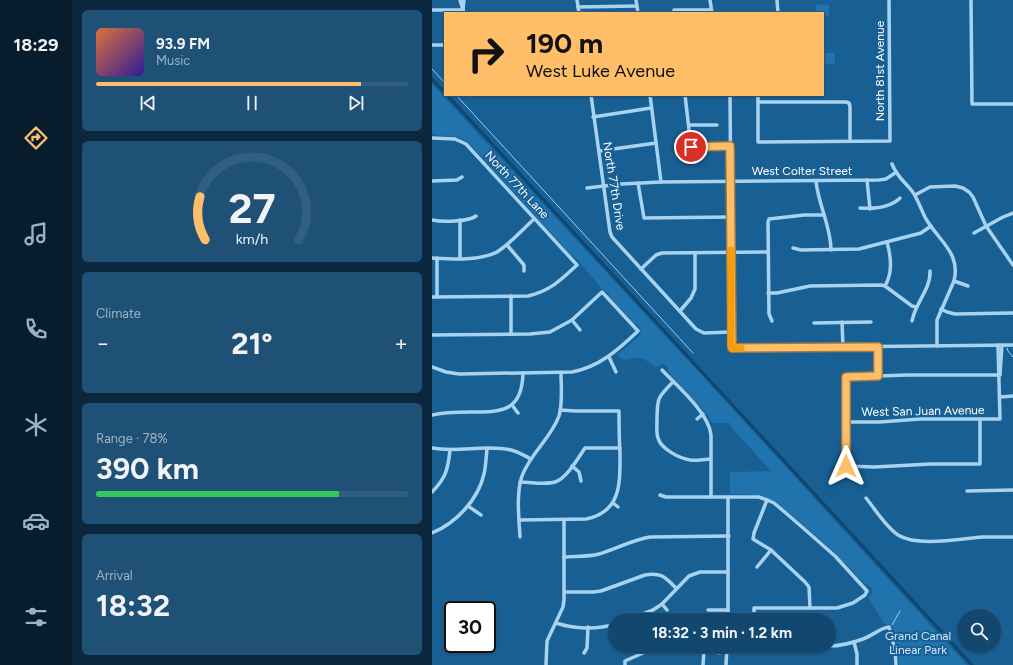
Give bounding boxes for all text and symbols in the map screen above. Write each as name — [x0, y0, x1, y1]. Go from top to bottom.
street label: North 81st Avenue — [873, 20, 887, 121]
text: 190 m — [526, 26, 603, 60]
icon: right — [460, 28, 512, 80]
text: 18:29 — [14, 34, 58, 56]
text: 93.9 FM — [156, 35, 210, 53]
text: Music — [156, 53, 190, 68]
text: West Luke Avenue — [526, 60, 675, 82]
icon: previous — [137, 92, 159, 114]
icon: pause — [241, 92, 263, 114]
icon: next — [345, 92, 367, 114]
icon: directions — [22, 124, 50, 152]
pin — [674, 130, 708, 164]
icon: arrive — [680, 136, 702, 158]
street label: North 77th Drive — [600, 141, 628, 232]
street label: North 77th Lane — [482, 148, 552, 222]
street label: West Colter Street — [752, 164, 853, 178]
text: 27 — [228, 182, 276, 232]
icon: music — [22, 220, 50, 248]
text: km/h — [236, 229, 268, 247]
text: Climate — [96, 306, 141, 321]
icon: phone — [22, 315, 50, 343]
text: 21° — [231, 325, 273, 362]
text: − — [96, 330, 110, 357]
text: + — [394, 330, 408, 357]
street label: West San Juan Avenue — [861, 403, 985, 419]
icon: climate — [22, 411, 50, 439]
text: Range · 78% — [96, 431, 168, 446]
position arrow — [825, 445, 867, 487]
text: 390 km — [96, 450, 199, 487]
icon: car — [22, 507, 50, 535]
text: Arrival — [96, 568, 133, 583]
text: 18:32 — [96, 587, 170, 624]
speed limit sign: 30 — [444, 601, 496, 653]
icon: filters — [22, 603, 50, 631]
map controls — [957, 609, 1001, 653]
button: search — [957, 609, 1001, 653]
text: 18:32 · 3 min · 1.2 km — [652, 624, 792, 642]
park label: Grand Canal Linear Park — [885, 629, 951, 657]

